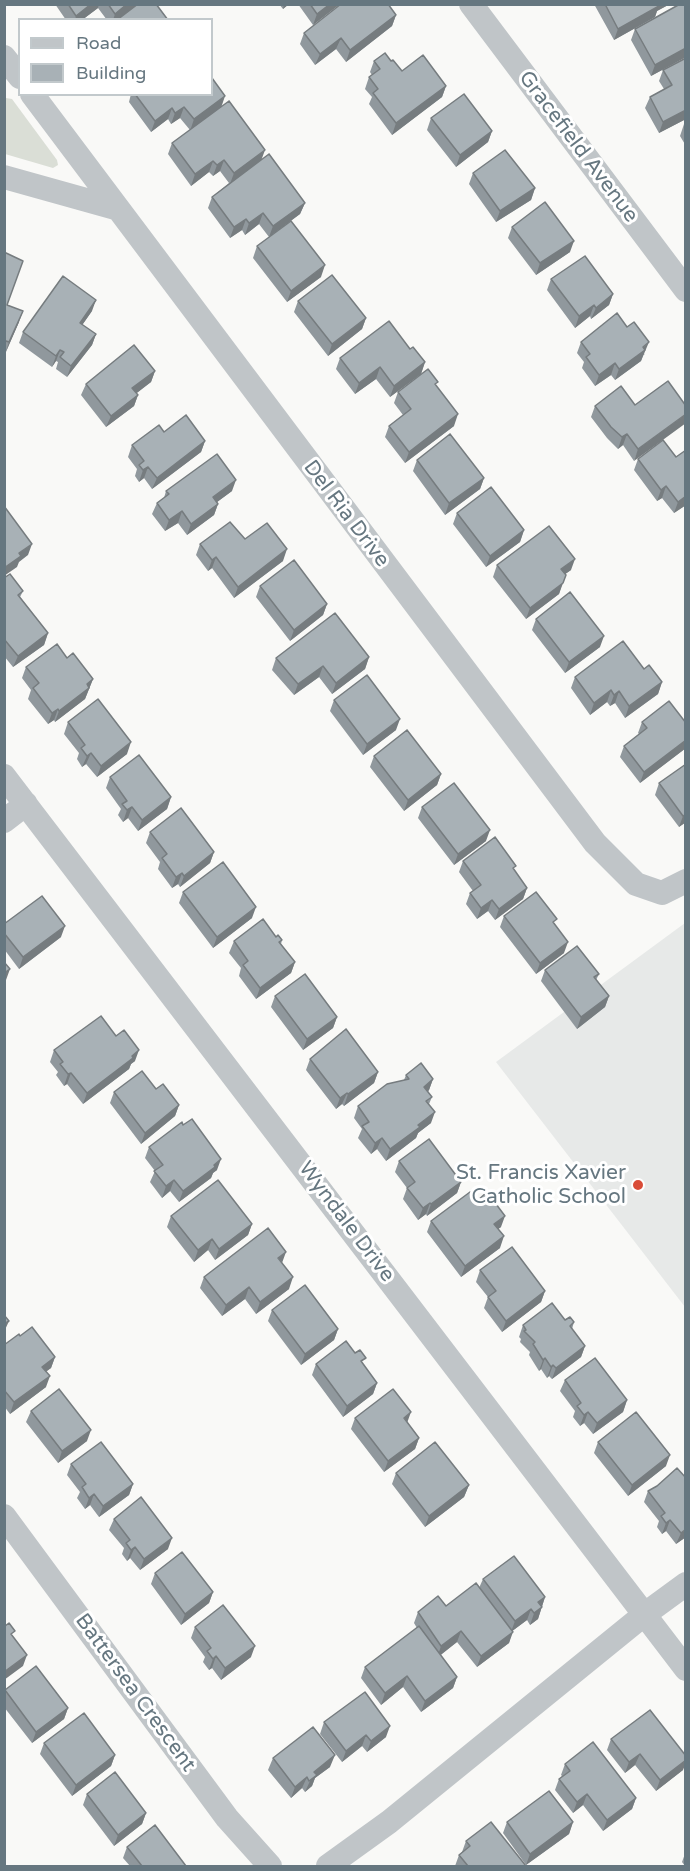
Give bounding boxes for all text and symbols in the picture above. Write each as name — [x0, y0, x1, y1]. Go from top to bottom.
legend — [18, 18, 213, 96]
text: Road — [76, 32, 121, 54]
text: Building — [76, 62, 146, 84]
street label: Gracefield Avenue — [513, 66, 643, 228]
street label: Del Ria Drive — [298, 456, 394, 572]
street label: Wyndale Drive — [292, 1157, 400, 1287]
place label: St. Francis Xavier Catholic School — [456, 1160, 626, 1210]
marker: St. Francis Xavier Catholic School — [631, 1178, 645, 1192]
street label: Battersea Crescent — [69, 1609, 201, 1777]

